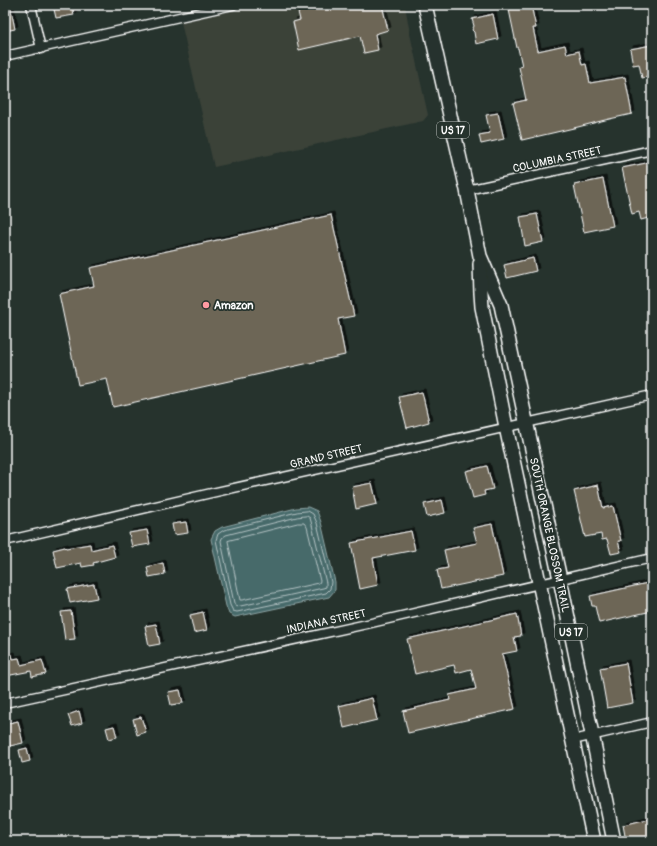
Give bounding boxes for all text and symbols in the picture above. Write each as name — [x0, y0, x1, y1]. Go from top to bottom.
road number: US 17 — [437, 122, 469, 138]
street label: COLUMBIA STREET — [512, 144, 602, 175]
place label: Amazon — [214, 299, 254, 312]
marker: Amazon — [201, 300, 211, 310]
street label: GRAND STREET — [289, 442, 364, 471]
street label: SOUTH ORANGE BLOSSOM TRAIL — [527, 457, 572, 614]
street label: INDIANA STREET — [285, 607, 367, 636]
road number: US 17 — [555, 624, 587, 640]

